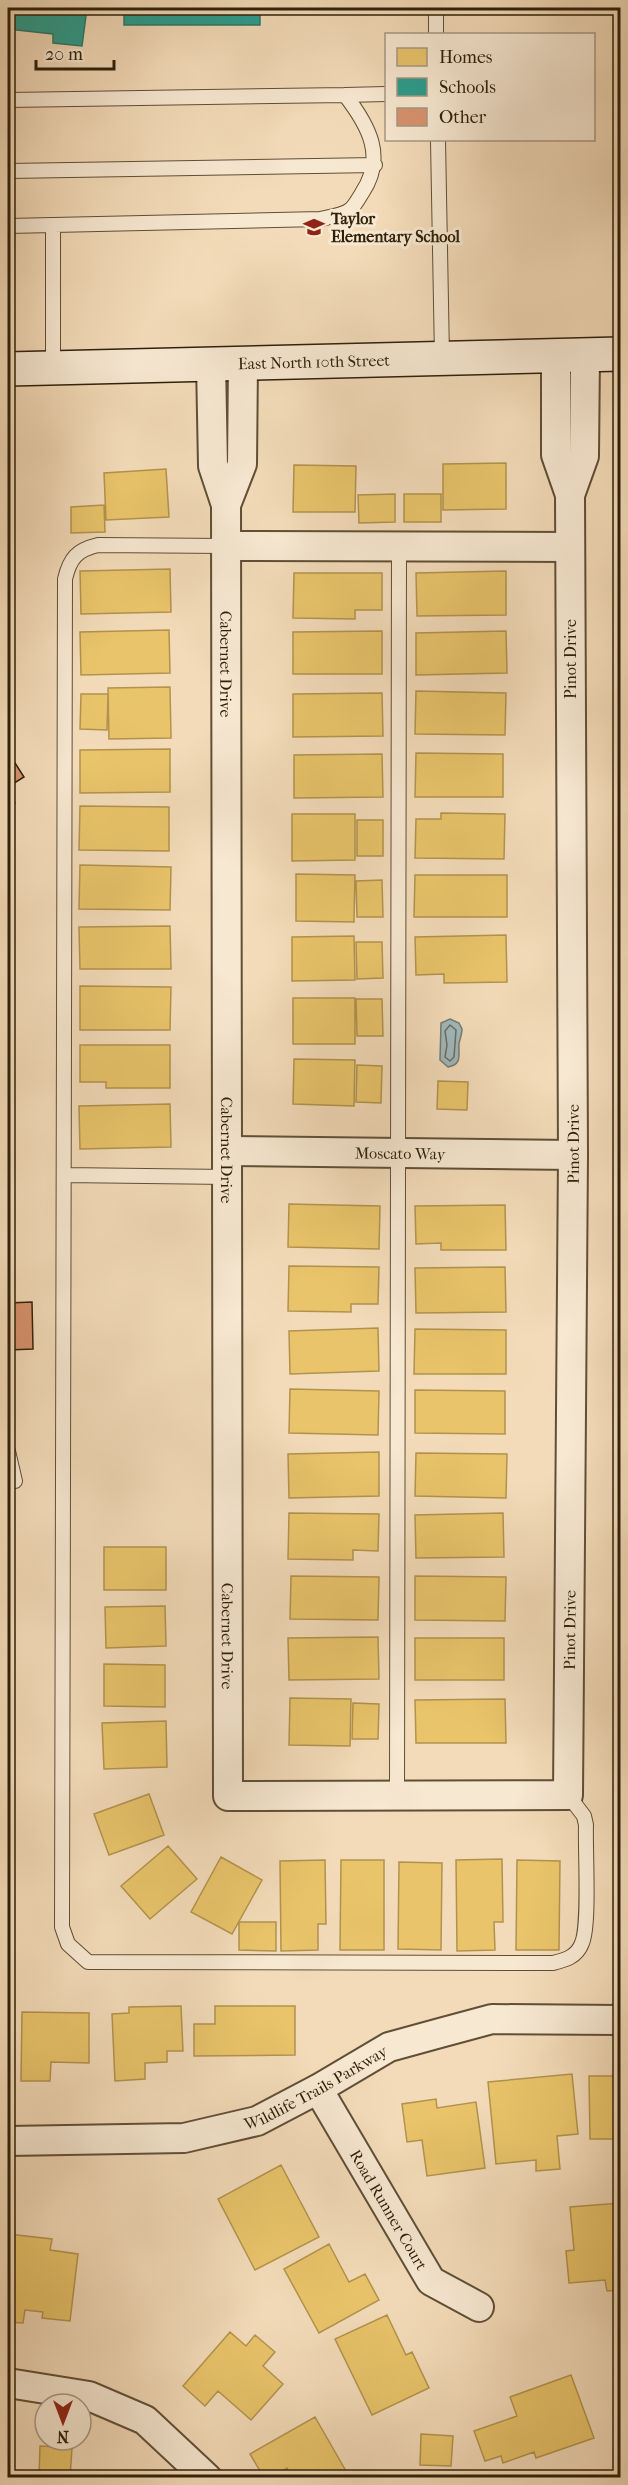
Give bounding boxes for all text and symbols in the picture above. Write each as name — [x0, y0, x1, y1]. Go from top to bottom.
scale bar — [36, 33, 114, 71]
legend — [385, 33, 595, 141]
text: 20 m — [45, 44, 83, 65]
text: Homes — [439, 47, 493, 68]
text: Schools — [439, 77, 496, 98]
text: Other — [439, 107, 487, 128]
place label: Taylor Elementary School — [330, 209, 460, 247]
school or university icon: Taylor Elementary School — [302, 215, 326, 239]
street label: East North 10th Street — [238, 350, 390, 373]
street label: Cabernet Drive — [217, 611, 236, 717]
street label: Pinot Drive — [561, 619, 580, 699]
street label: Cabernet Drive — [217, 1097, 237, 1203]
street label: Pinot Drive — [563, 1104, 583, 1184]
street label: Moscato Way — [355, 1143, 446, 1163]
street label: Cabernet Drive — [218, 1583, 237, 1689]
street label: Pinot Drive — [559, 1590, 579, 1670]
street label: Wildlife Trails Parkway — [241, 2041, 391, 2133]
street label: Road Runner Court — [346, 2146, 432, 2274]
north arrow — [33, 2392, 93, 2452]
text: N — [56, 2427, 69, 2446]

